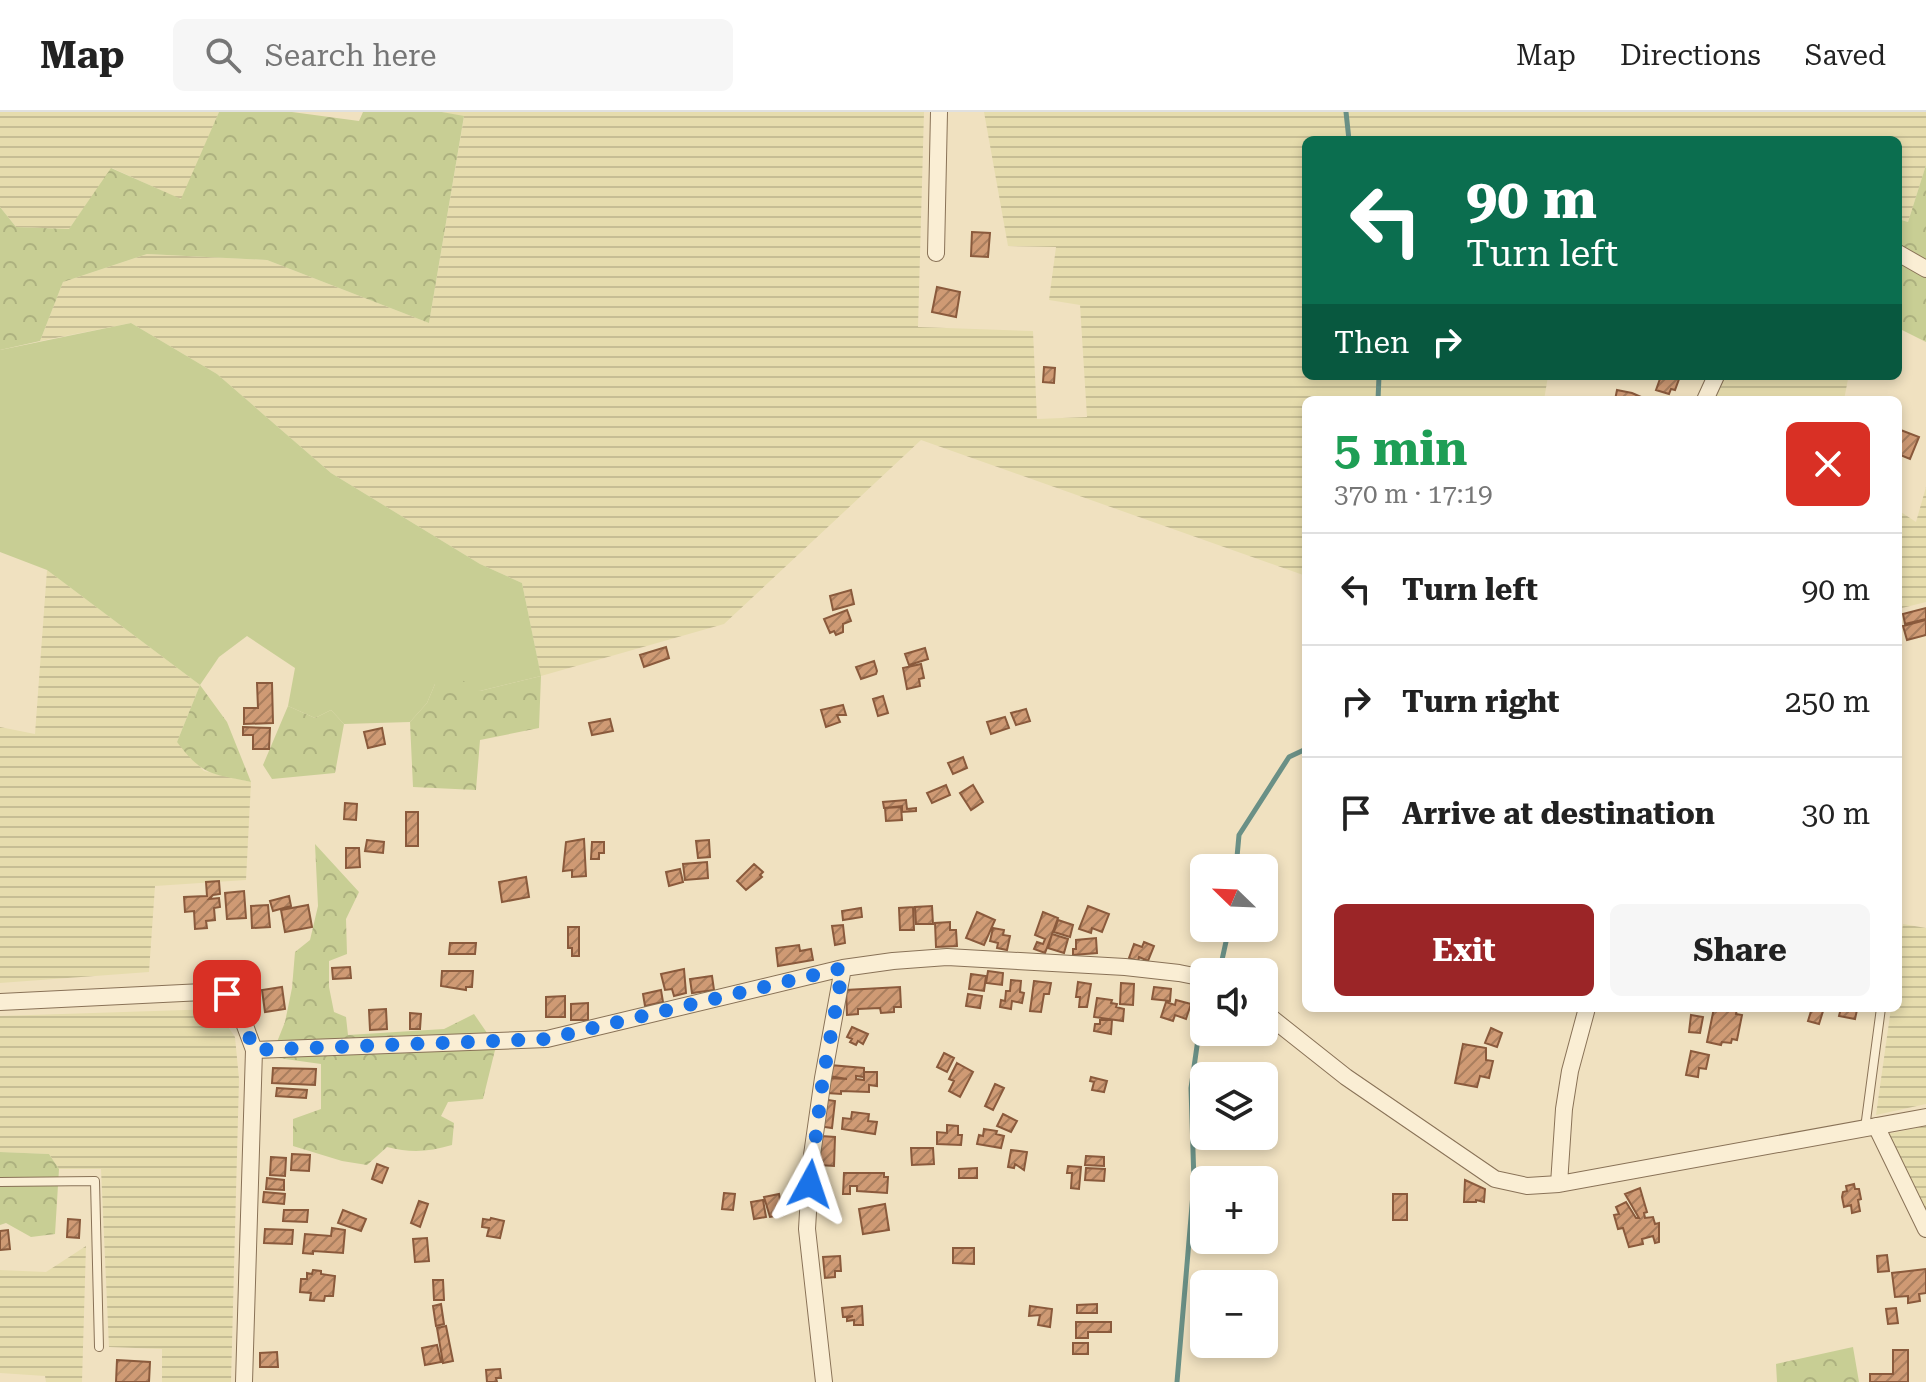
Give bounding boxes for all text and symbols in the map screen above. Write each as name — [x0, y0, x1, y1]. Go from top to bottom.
search box — [173, 19, 733, 91]
text: Map — [40, 33, 125, 77]
icon: search — [201, 33, 245, 77]
text: Search here — [265, 38, 437, 73]
text: Map — [1516, 39, 1576, 72]
text: Directions — [1620, 39, 1761, 72]
text: Saved — [1805, 39, 1886, 72]
text: 90 m — [1466, 166, 1597, 232]
icon: left — [1334, 168, 1438, 272]
text: Turn left — [1466, 233, 1618, 275]
icon: right — [1425, 320, 1469, 364]
text: Then — [1334, 325, 1409, 360]
text: 5 min — [1334, 421, 1467, 477]
button: close — [1786, 422, 1870, 506]
text: 370 m · 17:19 — [1334, 479, 1493, 509]
icon: left — [1334, 567, 1378, 611]
text: Turn left — [1402, 572, 1538, 607]
text: 90 m — [1801, 572, 1870, 607]
icon: right — [1334, 679, 1378, 723]
text: Turn right — [1402, 684, 1559, 719]
text: 250 m — [1785, 684, 1870, 719]
icon: arrive — [1334, 791, 1378, 835]
text: Arrive at destination — [1402, 796, 1715, 831]
text: 30 m — [1801, 796, 1870, 831]
north arrow — [1190, 854, 1278, 942]
map controls — [1190, 854, 1278, 1358]
button: Exit — [1334, 904, 1594, 996]
button: Share — [1610, 904, 1870, 996]
button: sound — [1190, 958, 1278, 1046]
pin — [193, 960, 261, 1028]
icon: arrive — [205, 972, 249, 1016]
button: layers — [1190, 1062, 1278, 1150]
position arrow — [768, 1142, 852, 1226]
button: + — [1190, 1166, 1278, 1254]
button: − — [1190, 1270, 1278, 1358]

